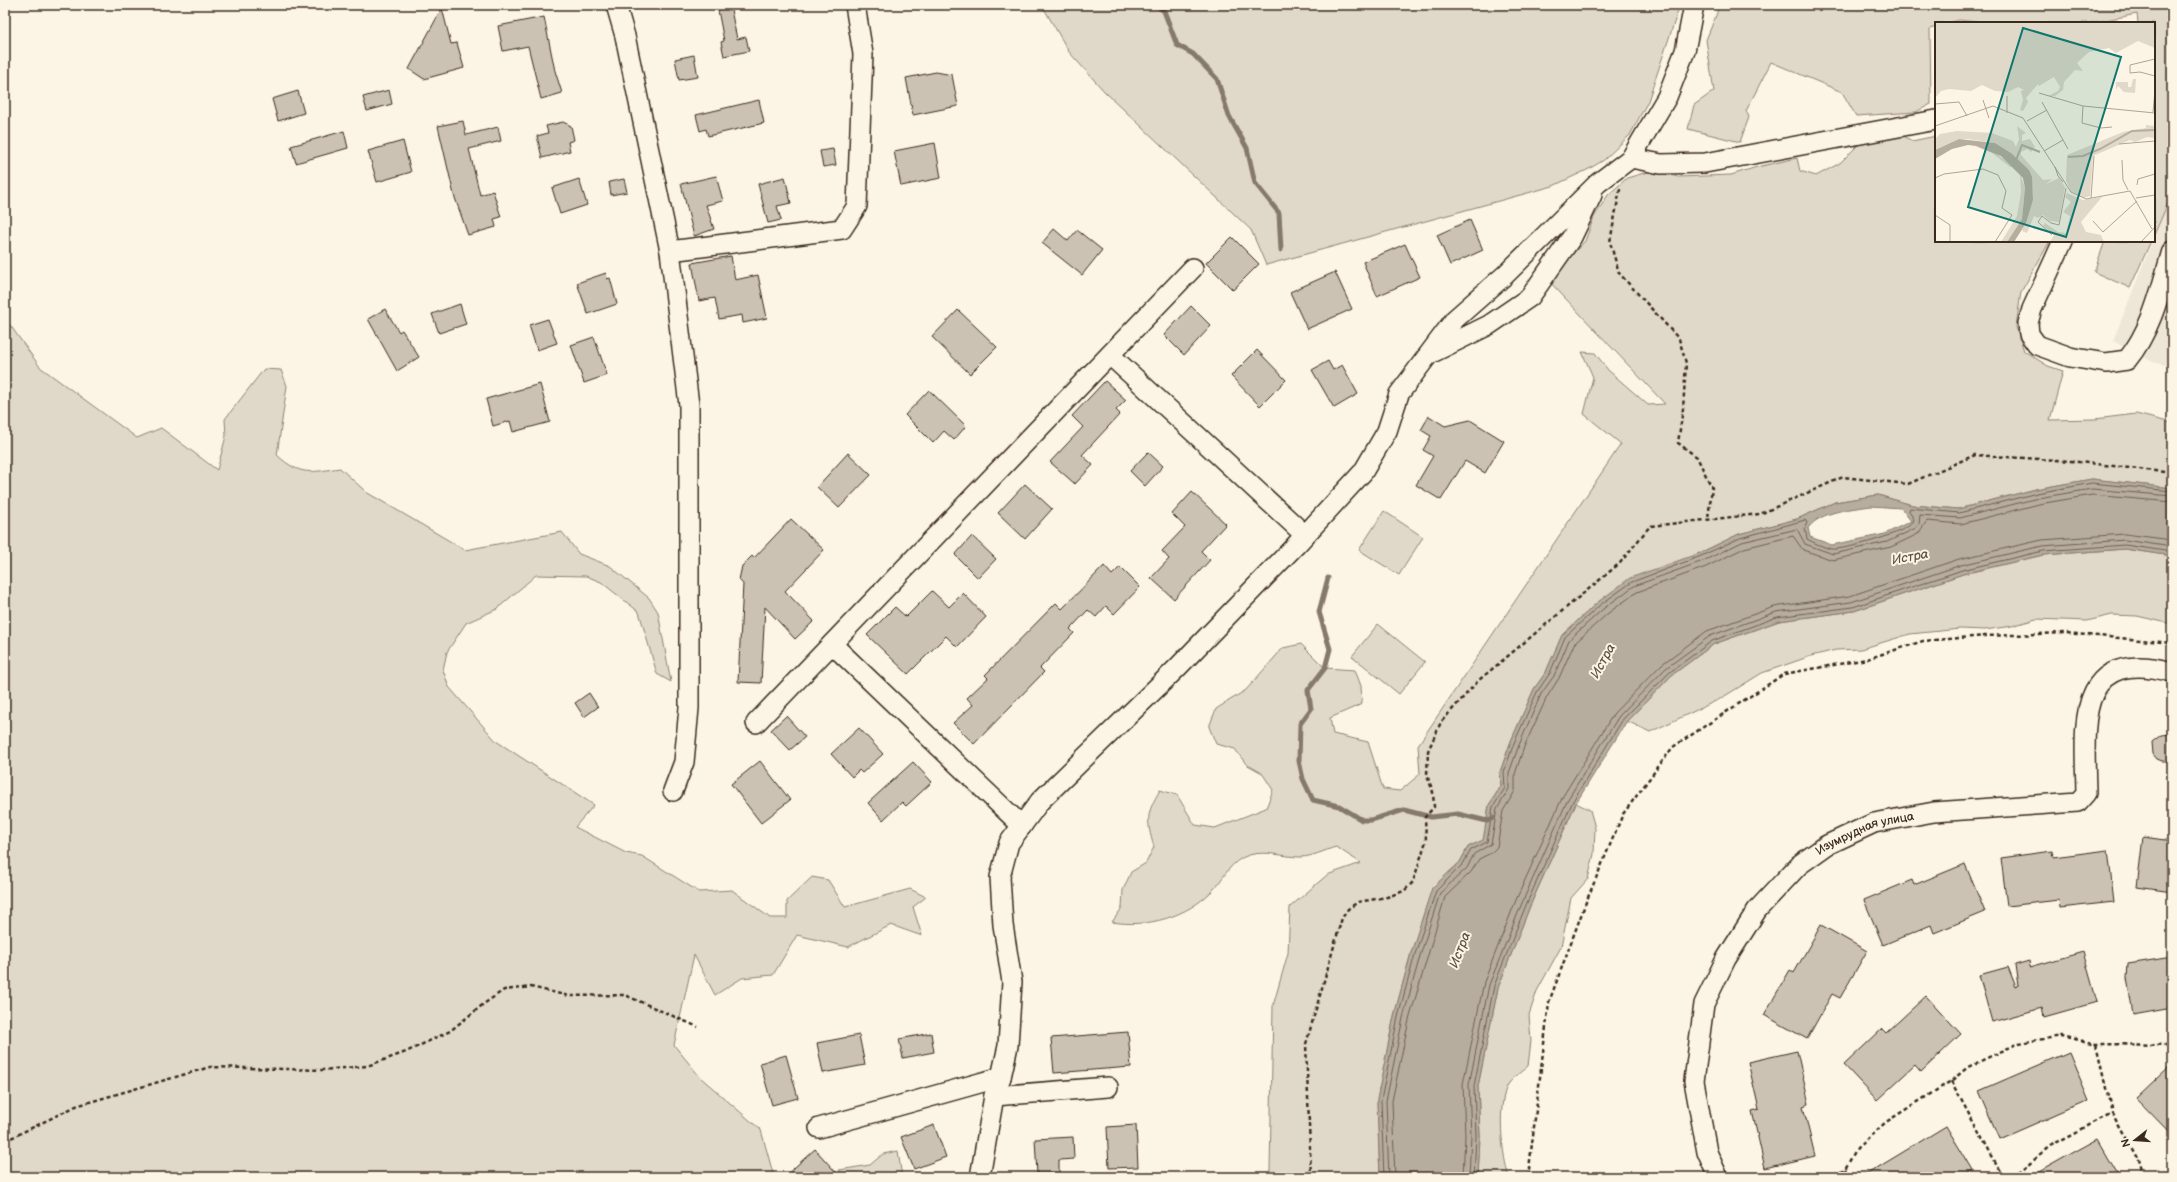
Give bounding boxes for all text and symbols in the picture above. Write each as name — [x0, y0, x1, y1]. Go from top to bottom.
inset map — [1935, 22, 2155, 242]
water label: Истра — [1890, 546, 1930, 568]
water label: Истра — [1587, 641, 1619, 681]
street label: Изумрудная улица — [1812, 808, 1915, 858]
water label: Истра — [1446, 930, 1474, 970]
north arrow — [2115, 1120, 2155, 1160]
text: N — [2118, 1137, 2133, 1149]

